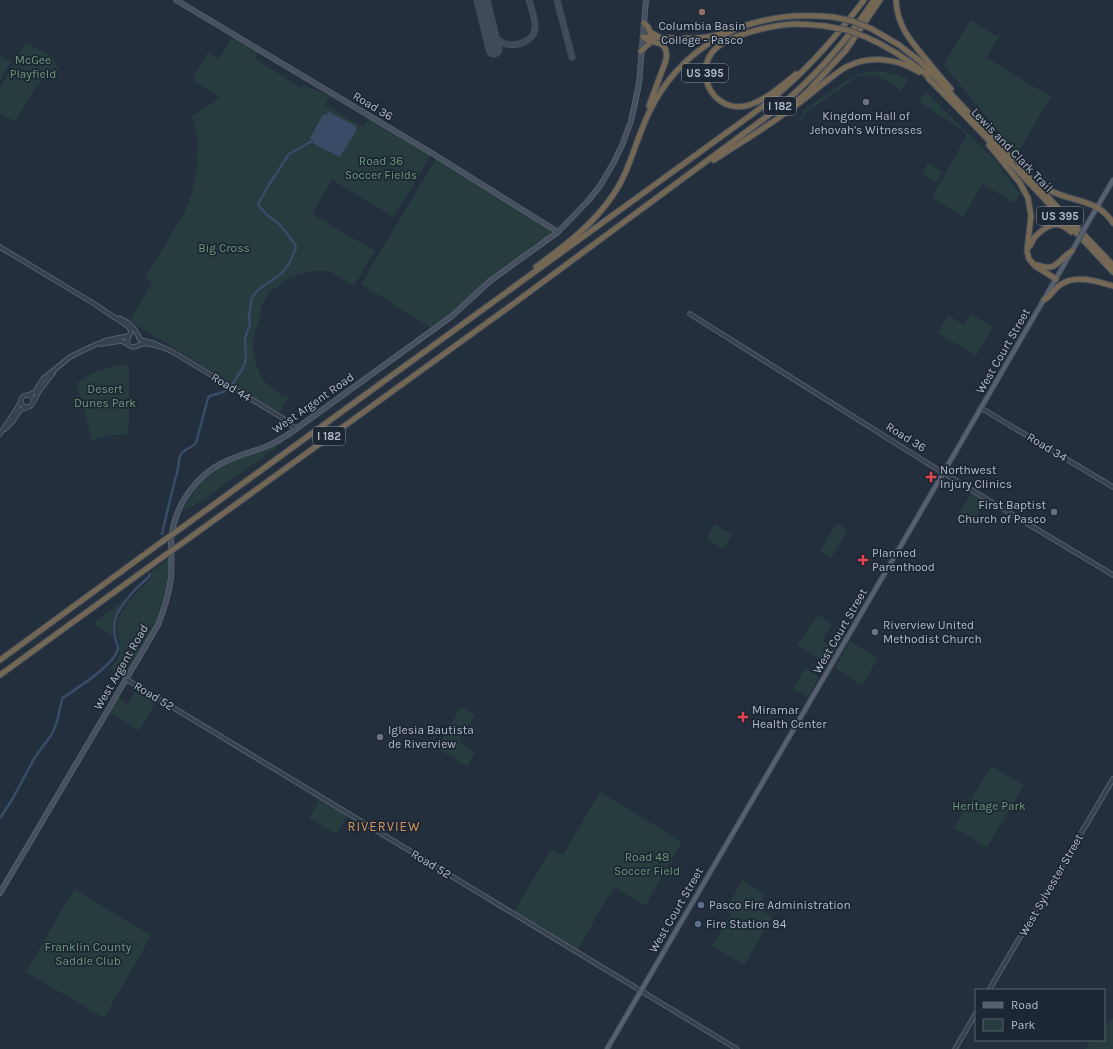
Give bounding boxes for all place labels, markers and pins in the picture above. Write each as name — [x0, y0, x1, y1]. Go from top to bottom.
marker: Columbia Basin College - Pasco — [697, 7, 707, 17]
place label: Columbia Basin College - Pasco — [658, 19, 746, 47]
marker: Kingdom Hall of Jehovah's Witnesses — [861, 97, 871, 107]
place label: Kingdom Hall of Jehovah's Witnesses — [810, 109, 922, 137]
place label: Northwest Injury Clinics — [940, 463, 1012, 491]
marker: Northwest Injury Clinics — [925, 471, 937, 483]
place label: First Baptist Church of Pasco — [958, 498, 1046, 526]
marker: First Baptist Church of Pasco — [1049, 507, 1059, 517]
place label: Planned Parenthood — [872, 546, 935, 574]
marker: Planned Parenthood — [857, 554, 869, 566]
place label: Riverview United Methodist Church — [883, 618, 982, 646]
marker: Riverview United Methodist Church — [870, 627, 880, 637]
place label: Miramar Health Center — [752, 703, 827, 731]
marker: Miramar Health Center — [737, 711, 749, 723]
place label: Iglesia Bautista de Riverview — [388, 723, 474, 751]
marker: Iglesia Bautista de Riverview — [375, 732, 385, 742]
place label: Pasco Fire Administration — [709, 898, 851, 912]
marker: Pasco Fire Administration — [696, 900, 706, 910]
place label: Fire Station 84 — [706, 917, 787, 931]
marker: Fire Station 84 — [693, 919, 703, 929]

